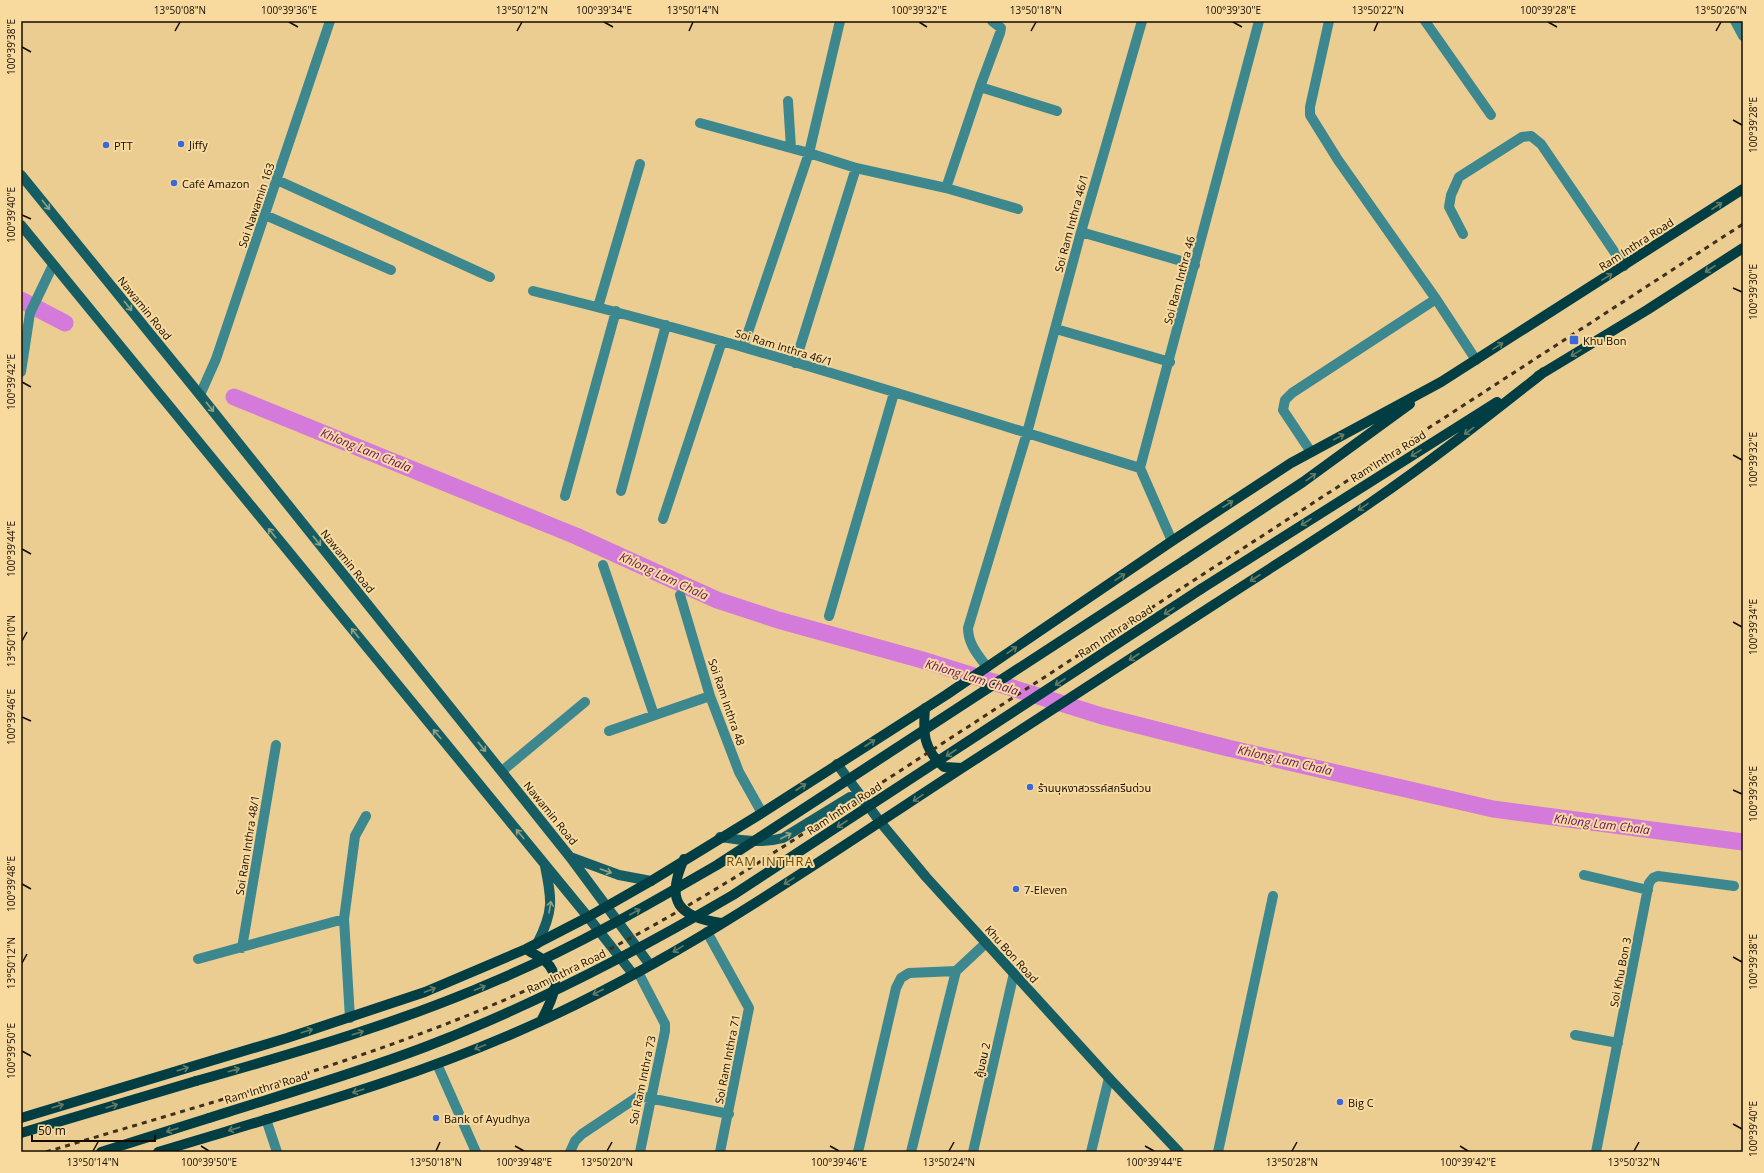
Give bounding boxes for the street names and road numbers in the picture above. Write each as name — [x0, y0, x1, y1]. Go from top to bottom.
street label: Soi Nawamin 163 — [234, 161, 278, 249]
street label: Soi Ram Inthra 46/1 — [1051, 172, 1091, 274]
street label: Ram Inthra Road — [1596, 214, 1676, 274]
street label: Soi Ram Inthra 46 — [1160, 234, 1198, 326]
street label: Nawamin Road — [115, 273, 175, 343]
street label: Soi Ram Inthra 46/1 — [733, 325, 835, 369]
street label: Ram Inthra Road — [1347, 427, 1429, 485]
street label: Nawamin Road — [318, 526, 378, 596]
street label: Ram Inthra Road — [1075, 601, 1155, 661]
street label: Soi Ram Inthra 48 — [705, 657, 749, 747]
street label: Nawamin Road — [521, 778, 581, 848]
street label: Ram Inthra Road — [804, 778, 884, 838]
street label: Soi Ram Inthra 48/1 — [232, 794, 262, 896]
street label: Khu Bon Road — [982, 922, 1042, 986]
street label: Soi Khu Bon 3 — [1606, 936, 1634, 1008]
street label: Ram Inthra Road — [524, 945, 608, 997]
street label: Soi Ram Inthra 71 — [711, 1013, 743, 1105]
street label: Soi Ram Inthra 73 — [625, 1034, 659, 1126]
street label: คู้บอน 2 — [971, 1041, 993, 1079]
street label: Ram Inthra Road — [223, 1067, 309, 1107]

